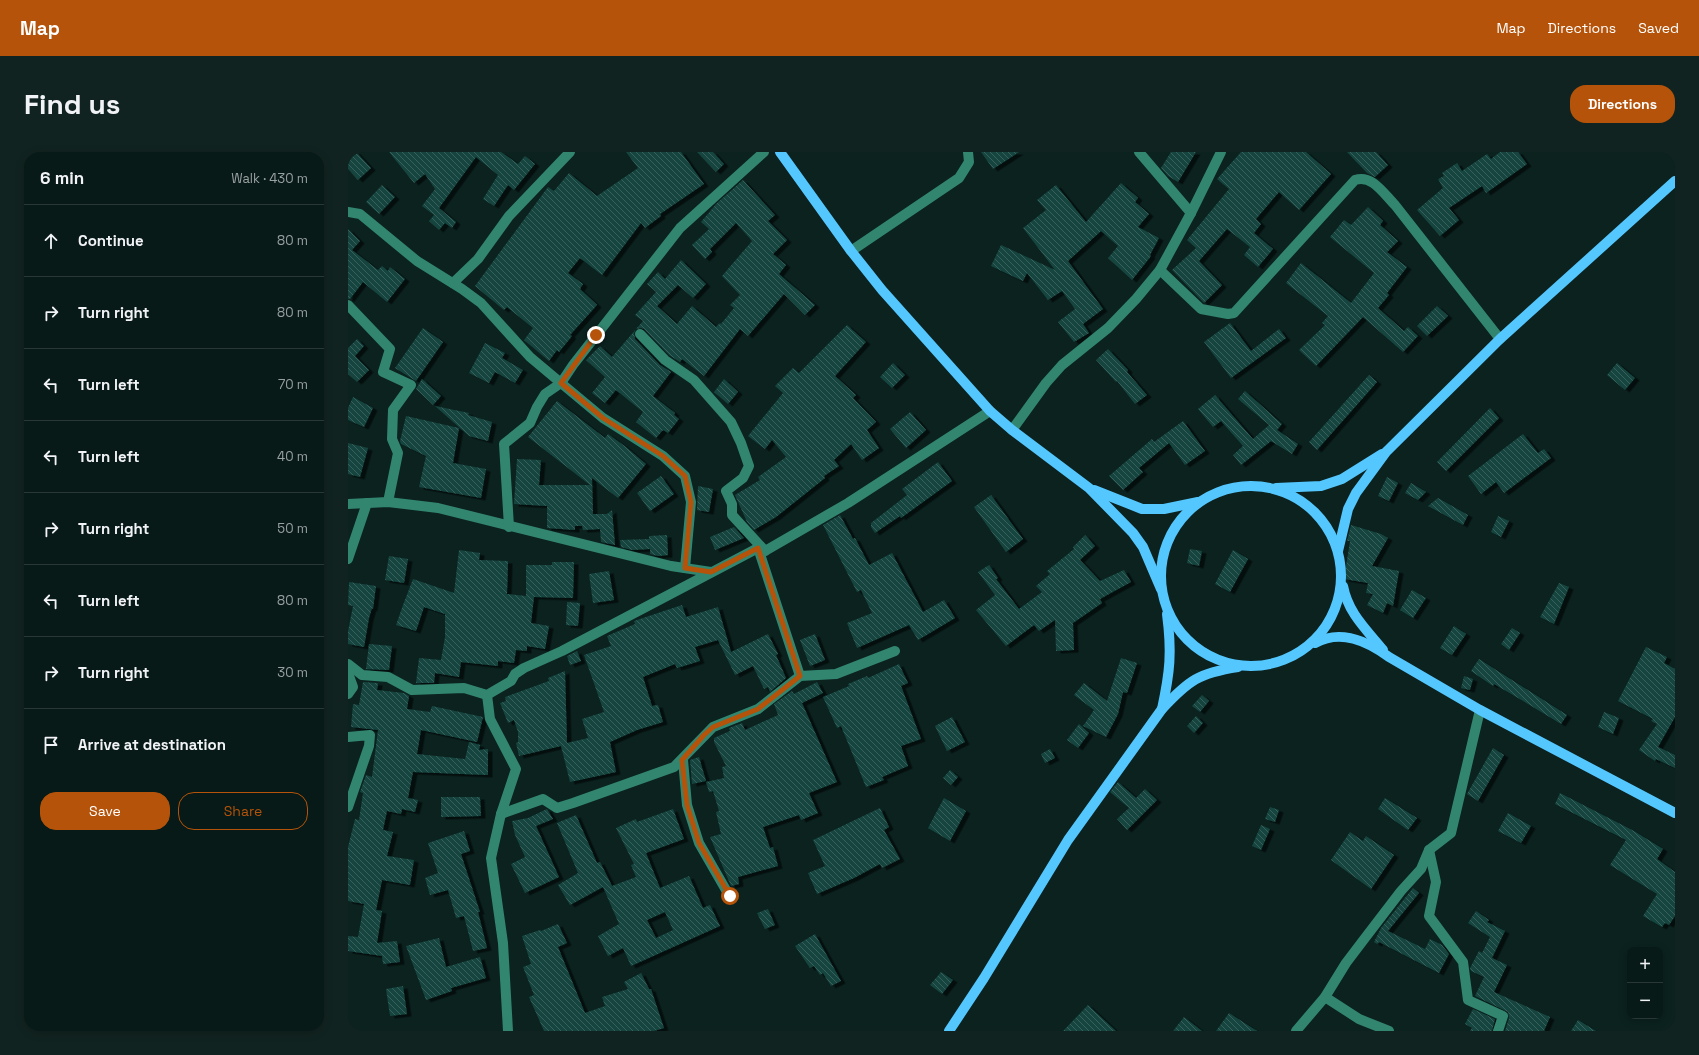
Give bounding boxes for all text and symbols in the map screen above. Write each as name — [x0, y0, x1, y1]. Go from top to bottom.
text: Map — [20, 16, 60, 41]
text: Map — [1496, 19, 1526, 37]
text: Directions — [1548, 19, 1616, 37]
text: Saved — [1638, 19, 1679, 37]
button: Directions — [1570, 85, 1675, 123]
text: Find us — [24, 86, 121, 122]
text: 6 min — [40, 167, 84, 189]
text: Walk · 430 m — [231, 170, 308, 187]
icon: ahead — [40, 230, 62, 252]
text: Continue — [78, 231, 144, 250]
text: 80 m — [277, 232, 308, 249]
icon: right — [40, 302, 62, 324]
text: Turn right — [78, 303, 149, 322]
text: 80 m — [277, 304, 308, 321]
route end — [587, 326, 605, 344]
icon: left — [40, 374, 62, 396]
text: Turn left — [78, 375, 140, 394]
text: 70 m — [278, 376, 308, 393]
icon: left — [40, 446, 62, 468]
text: Turn left — [78, 447, 140, 466]
text: 40 m — [277, 448, 308, 465]
icon: right — [40, 518, 62, 540]
text: Turn right — [78, 519, 149, 538]
text: 50 m — [277, 520, 308, 537]
icon: left — [40, 590, 62, 612]
text: Turn left — [78, 591, 140, 610]
text: 80 m — [277, 592, 308, 609]
icon: right — [40, 662, 62, 684]
text: Turn right — [78, 663, 149, 682]
text: 30 m — [277, 664, 308, 681]
icon: arrive — [40, 734, 62, 756]
text: Arrive at destination — [78, 735, 226, 754]
button: Save — [40, 792, 170, 830]
button: Share — [178, 792, 308, 830]
route start — [721, 887, 739, 905]
map controls — [1627, 947, 1663, 1019]
button: + — [1627, 947, 1663, 983]
button: − — [1627, 983, 1663, 1019]

